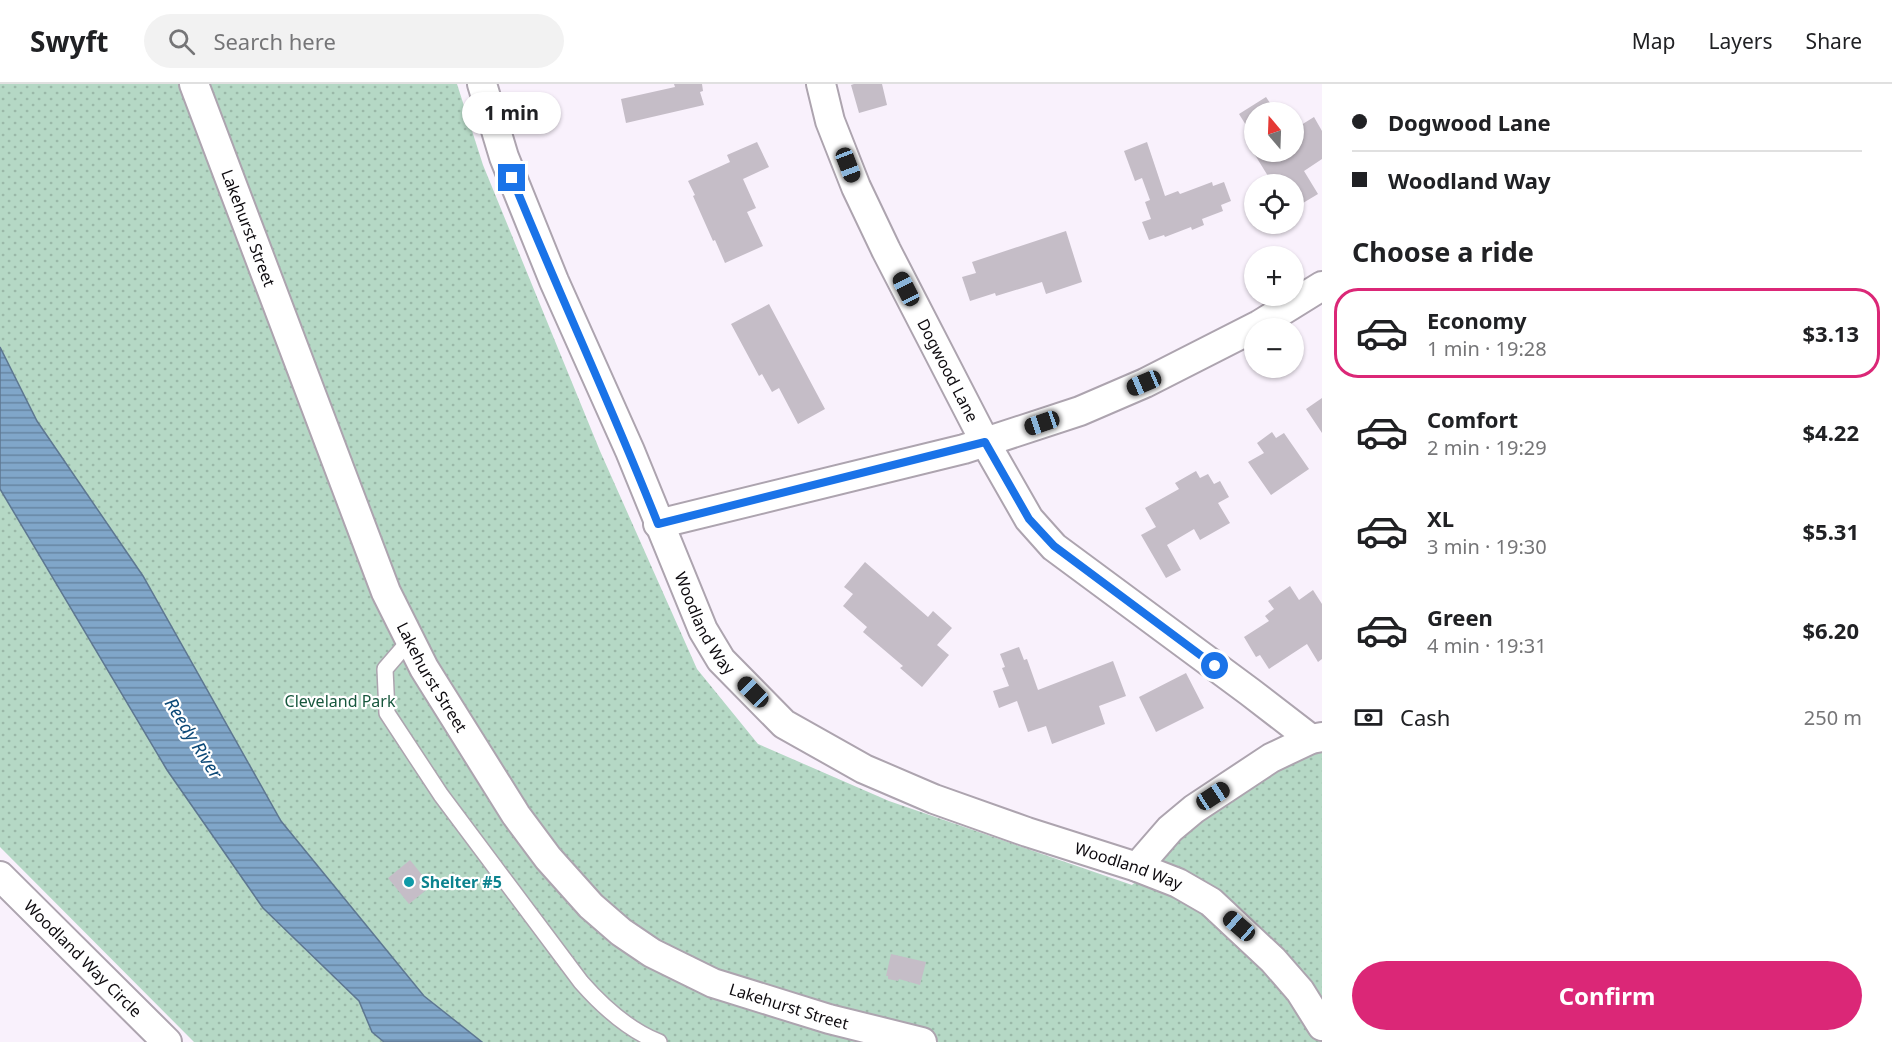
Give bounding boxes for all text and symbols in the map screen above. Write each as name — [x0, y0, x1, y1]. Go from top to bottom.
search box — [144, 14, 564, 68]
text: Swyft — [30, 22, 108, 60]
icon: search — [165, 25, 198, 58]
text: Search here — [213, 26, 336, 56]
text: Map — [1632, 27, 1676, 55]
text: Layers — [1709, 27, 1773, 55]
text: Share — [1806, 27, 1862, 55]
callout: 1 min — [462, 91, 562, 133]
text: 1 min — [484, 99, 539, 126]
north arrow — [1244, 102, 1304, 162]
map controls — [1244, 102, 1304, 378]
text: Dogwood Lane — [1388, 107, 1551, 137]
car — [833, 145, 863, 185]
route end — [498, 164, 525, 191]
text: Woodland Way — [1388, 165, 1550, 195]
street label: Lakehurst Street — [216, 166, 281, 290]
button: locate — [1244, 174, 1304, 234]
text: Choose a ride — [1352, 233, 1534, 270]
button: + — [1244, 246, 1304, 306]
car — [890, 269, 922, 309]
text: Economy — [1427, 305, 1526, 335]
icon: car — [1355, 306, 1409, 360]
street label: Dogwood Lane — [912, 315, 984, 426]
button: − — [1244, 318, 1304, 378]
text: $3.13 — [1802, 318, 1859, 348]
text: 1 min · 19:28 — [1427, 335, 1547, 362]
car — [1124, 368, 1164, 398]
text: Comfort — [1427, 404, 1518, 434]
icon: car — [1355, 405, 1409, 459]
car — [1022, 409, 1062, 437]
text: $4.22 — [1802, 417, 1859, 447]
text: 2 min · 19:29 — [1427, 434, 1547, 461]
text: XL — [1427, 503, 1454, 533]
icon: car — [1355, 504, 1409, 558]
text: $5.31 — [1802, 516, 1859, 546]
text: 3 min · 19:30 — [1427, 533, 1547, 560]
street label: Woodland Way — [670, 569, 741, 680]
text: Green — [1427, 602, 1493, 632]
icon: car — [1355, 603, 1409, 657]
text: $6.20 — [1802, 615, 1859, 645]
street label: Lakehurst Street — [392, 618, 473, 737]
text: 4 min · 19:31 — [1427, 632, 1547, 659]
route start — [1201, 652, 1228, 679]
car — [734, 673, 772, 711]
park label: Cleveland Park — [285, 690, 396, 712]
water label: Reedy River — [160, 693, 229, 784]
icon: cash — [1352, 701, 1385, 734]
text: Cash — [1400, 702, 1450, 732]
text: 250 m — [1804, 704, 1862, 731]
car — [1193, 779, 1233, 813]
street label: Woodland Way — [1072, 837, 1186, 895]
place label: Shelter #5 — [421, 871, 502, 893]
marker: Shelter #5 — [402, 875, 416, 889]
street label: Woodland Way Circle — [19, 895, 147, 1022]
car — [1220, 907, 1258, 945]
button: Confirm — [1352, 961, 1862, 1030]
street label: Lakehurst Street — [726, 978, 851, 1034]

